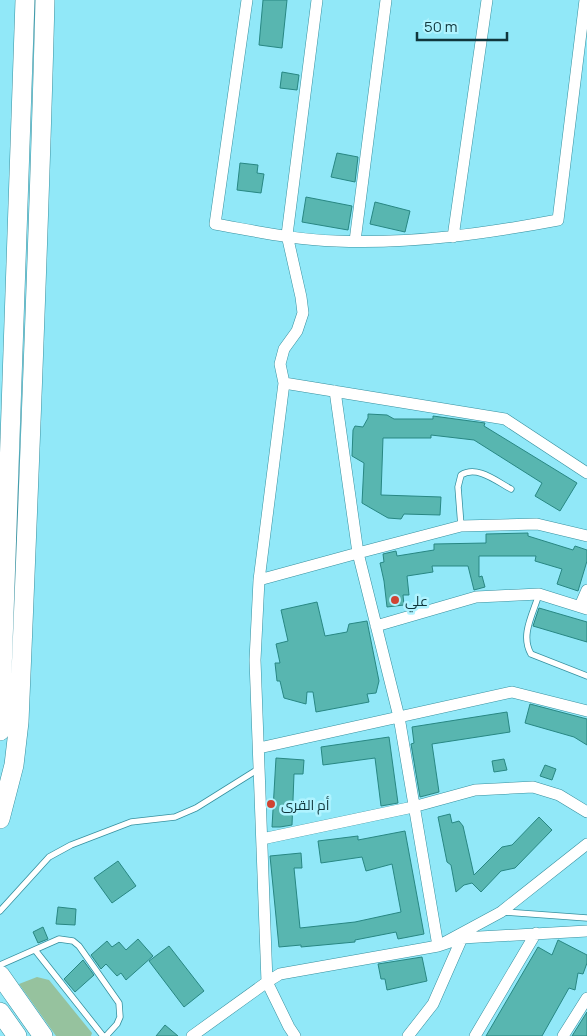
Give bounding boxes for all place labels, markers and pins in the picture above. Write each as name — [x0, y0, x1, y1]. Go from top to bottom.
place label: علي — [405, 591, 428, 613]
marker: علي — [389, 594, 401, 606]
place label: أم القرى — [281, 795, 330, 815]
marker: أم القرى — [265, 798, 277, 810]

